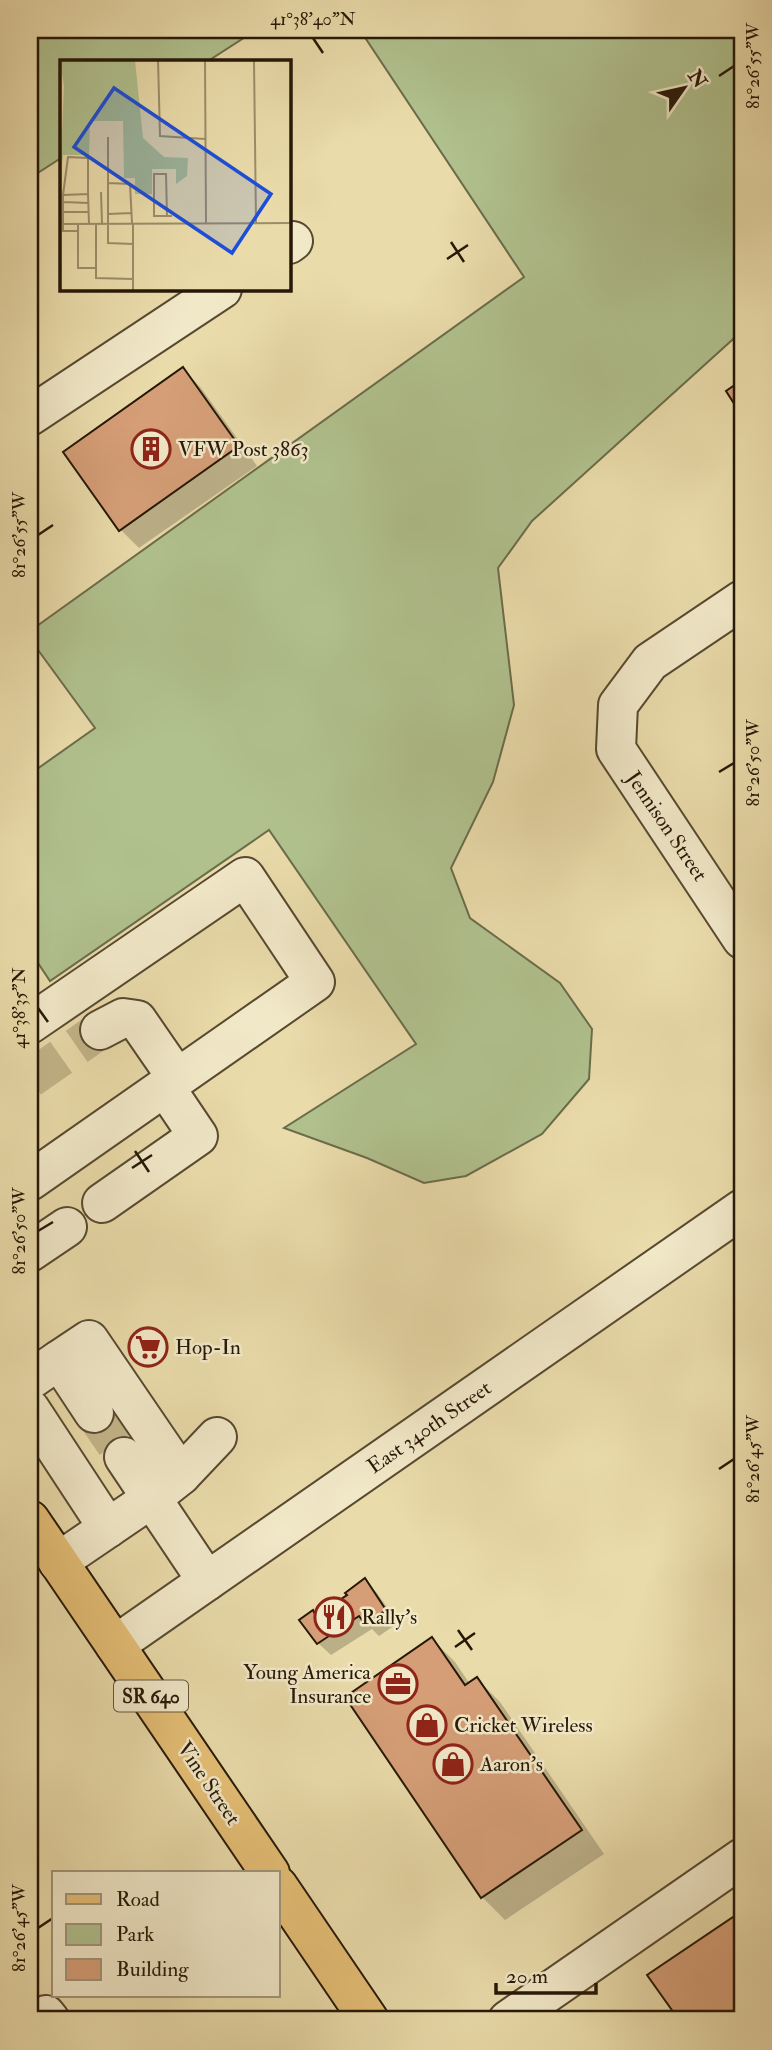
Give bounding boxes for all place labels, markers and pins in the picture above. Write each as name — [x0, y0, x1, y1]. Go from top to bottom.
building icon: VFW Post 3863 — [130, 428, 172, 470]
place label: VFW Post 3863 — [178, 436, 309, 463]
supermarket icon: Hop-In — [127, 1326, 169, 1368]
place label: Hop-In — [175, 1334, 241, 1361]
restaurant icon: Rally's — [313, 1596, 355, 1638]
place label: Rally's — [361, 1604, 417, 1631]
place label: Young America Insurance — [243, 1659, 371, 1710]
office icon: Young America Insurance — [377, 1663, 419, 1705]
shop icon: Cricket Wireless — [406, 1704, 448, 1746]
place label: Cricket Wireless — [454, 1712, 593, 1739]
shop icon: Aaron's — [432, 1743, 474, 1785]
place label: Aaron's — [479, 1751, 543, 1778]

